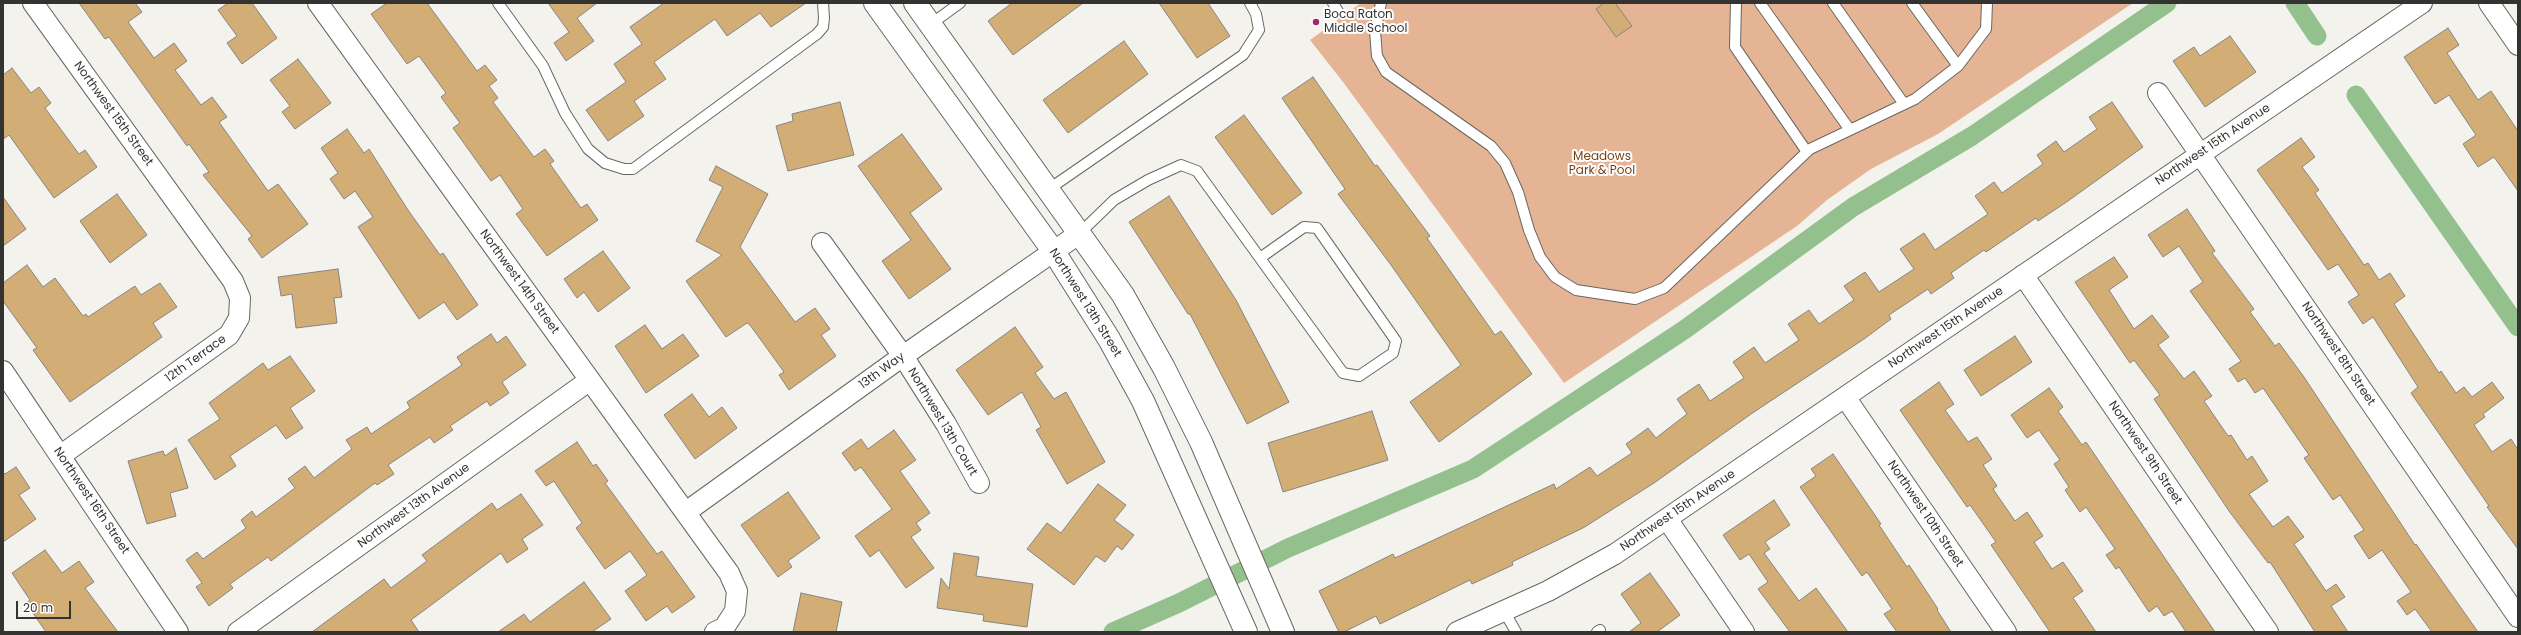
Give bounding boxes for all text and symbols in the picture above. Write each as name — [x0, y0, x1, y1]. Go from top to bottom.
place label: Boca Raton Middle School — [1324, 8, 1407, 36]
marker: Boca Raton Middle School — [1311, 17, 1321, 27]
street label: Northwest 15th Street — [70, 59, 156, 169]
street label: Northwest 15th Avenue — [2153, 101, 2273, 189]
park label: Meadows Park & Pool — [1569, 150, 1635, 178]
street label: Northwest 14th Street — [476, 227, 562, 337]
street label: Northwest 13th Street — [1046, 246, 1124, 360]
street label: Northwest 15th Avenue — [1886, 284, 2006, 372]
street label: Northwest 8th Street — [2298, 300, 2378, 408]
street label: 12th Terrace — [163, 332, 229, 386]
street label: 13th Way — [856, 350, 908, 392]
street label: Northwest 13th Court — [904, 365, 980, 479]
street label: Northwest 9th Street — [2105, 399, 2185, 507]
street label: Northwest 16th Street — [50, 445, 132, 557]
street label: Northwest 10th Street — [1884, 458, 1966, 570]
street label: Northwest 13th Avenue — [355, 461, 473, 551]
street label: Northwest 15th Avenue — [1618, 467, 1738, 555]
scale bar — [18, 593, 73, 619]
text: 20 m — [23, 599, 53, 616]

